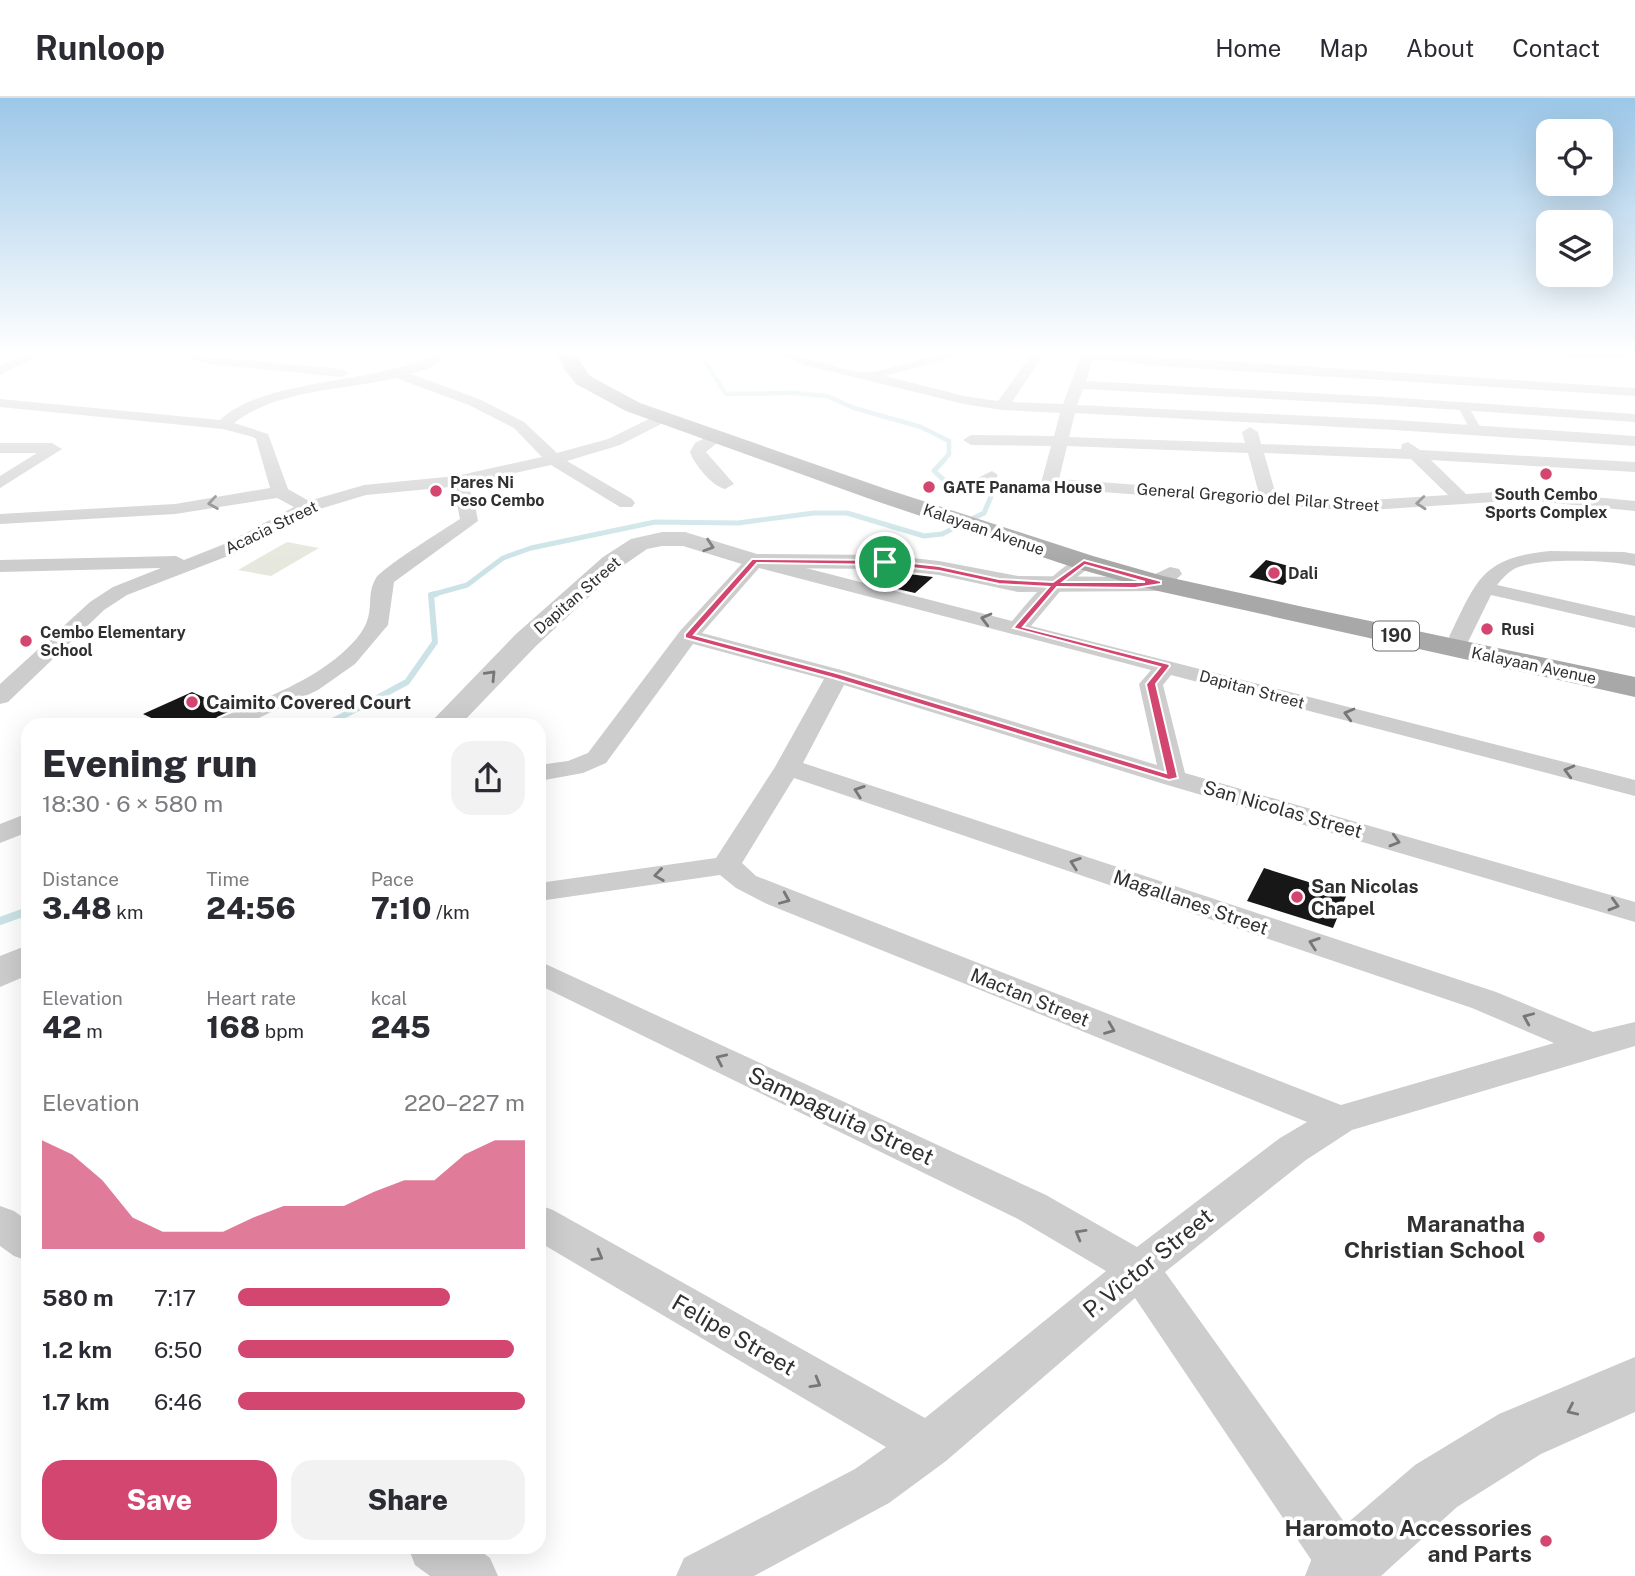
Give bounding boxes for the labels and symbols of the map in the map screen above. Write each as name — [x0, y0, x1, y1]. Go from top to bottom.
marker: South Cembo Sports Complex — [1538, 466, 1554, 482]
place label: Pares Ni Peso Cembo — [450, 473, 545, 510]
place label: GATE Panama House — [943, 478, 1102, 497]
marker: GATE Panama House — [921, 479, 937, 495]
street label: General Gregorio del Pilar Street — [1136, 480, 1380, 515]
marker: Pares Ni Peso Cembo — [428, 483, 444, 499]
place label: South Cembo Sports Complex — [1485, 485, 1608, 522]
one-way arrow — [207, 495, 219, 510]
one-way arrow — [1415, 495, 1426, 510]
street label: Acacia Street — [222, 497, 321, 558]
street label: Kalayaan Avenue — [921, 500, 1047, 559]
pin — [855, 532, 915, 592]
one-way arrow — [702, 538, 715, 552]
street label: Dapitan Street — [530, 553, 624, 638]
place label: Dali — [1288, 564, 1318, 583]
marker: Dali — [1266, 565, 1282, 581]
one-way arrow — [980, 613, 992, 628]
place label: Rusi — [1501, 620, 1534, 639]
marker: Rusi — [1479, 621, 1495, 637]
road number: 190 — [1373, 622, 1419, 650]
place label: Cembo Elementary School — [40, 623, 186, 660]
marker: Cembo Elementary School — [18, 633, 34, 649]
street label: Kalayaan Avenue — [1470, 643, 1598, 688]
street label: Dapitan Street — [1197, 666, 1307, 713]
one-way arrow — [483, 671, 496, 684]
place label: Caimito Covered Court — [206, 691, 411, 713]
marker: Caimito Covered Court — [184, 694, 200, 710]
one-way arrow — [1343, 707, 1355, 722]
one-way arrow — [1563, 765, 1575, 779]
street label: San Nicolas Street — [1201, 776, 1365, 842]
one-way arrow — [853, 785, 865, 799]
one-way arrow — [1389, 832, 1401, 847]
one-way arrow — [1069, 857, 1081, 871]
street label: Magallanes Street — [1111, 865, 1271, 939]
one-way arrow — [653, 867, 665, 882]
place label: San Nicolas Chapel — [1311, 875, 1418, 919]
marker: San Nicolas Chapel — [1289, 889, 1305, 905]
one-way arrow — [778, 891, 790, 905]
one-way arrow — [1607, 897, 1619, 912]
one-way arrow — [1308, 937, 1320, 951]
street label: Mactan Street — [967, 963, 1093, 1031]
one-way arrow — [1523, 1013, 1535, 1027]
one-way arrow — [1103, 1020, 1115, 1034]
one-way arrow — [716, 1053, 728, 1067]
street label: Sampaguita Street — [744, 1061, 938, 1170]
street label: P. Victor Street — [1077, 1202, 1218, 1323]
place label: Maranatha Christian School — [1344, 1210, 1525, 1263]
one-way arrow — [1074, 1229, 1087, 1242]
marker: Maranatha Christian School — [1531, 1229, 1547, 1245]
one-way arrow — [590, 1248, 603, 1261]
street label: Felipe Street — [668, 1288, 801, 1381]
one-way arrow — [809, 1375, 822, 1388]
one-way arrow — [1567, 1402, 1579, 1416]
place label: Haromoto Accessories and Parts — [1285, 1514, 1532, 1567]
marker: Haromoto Accessories and Parts — [1538, 1533, 1554, 1549]

